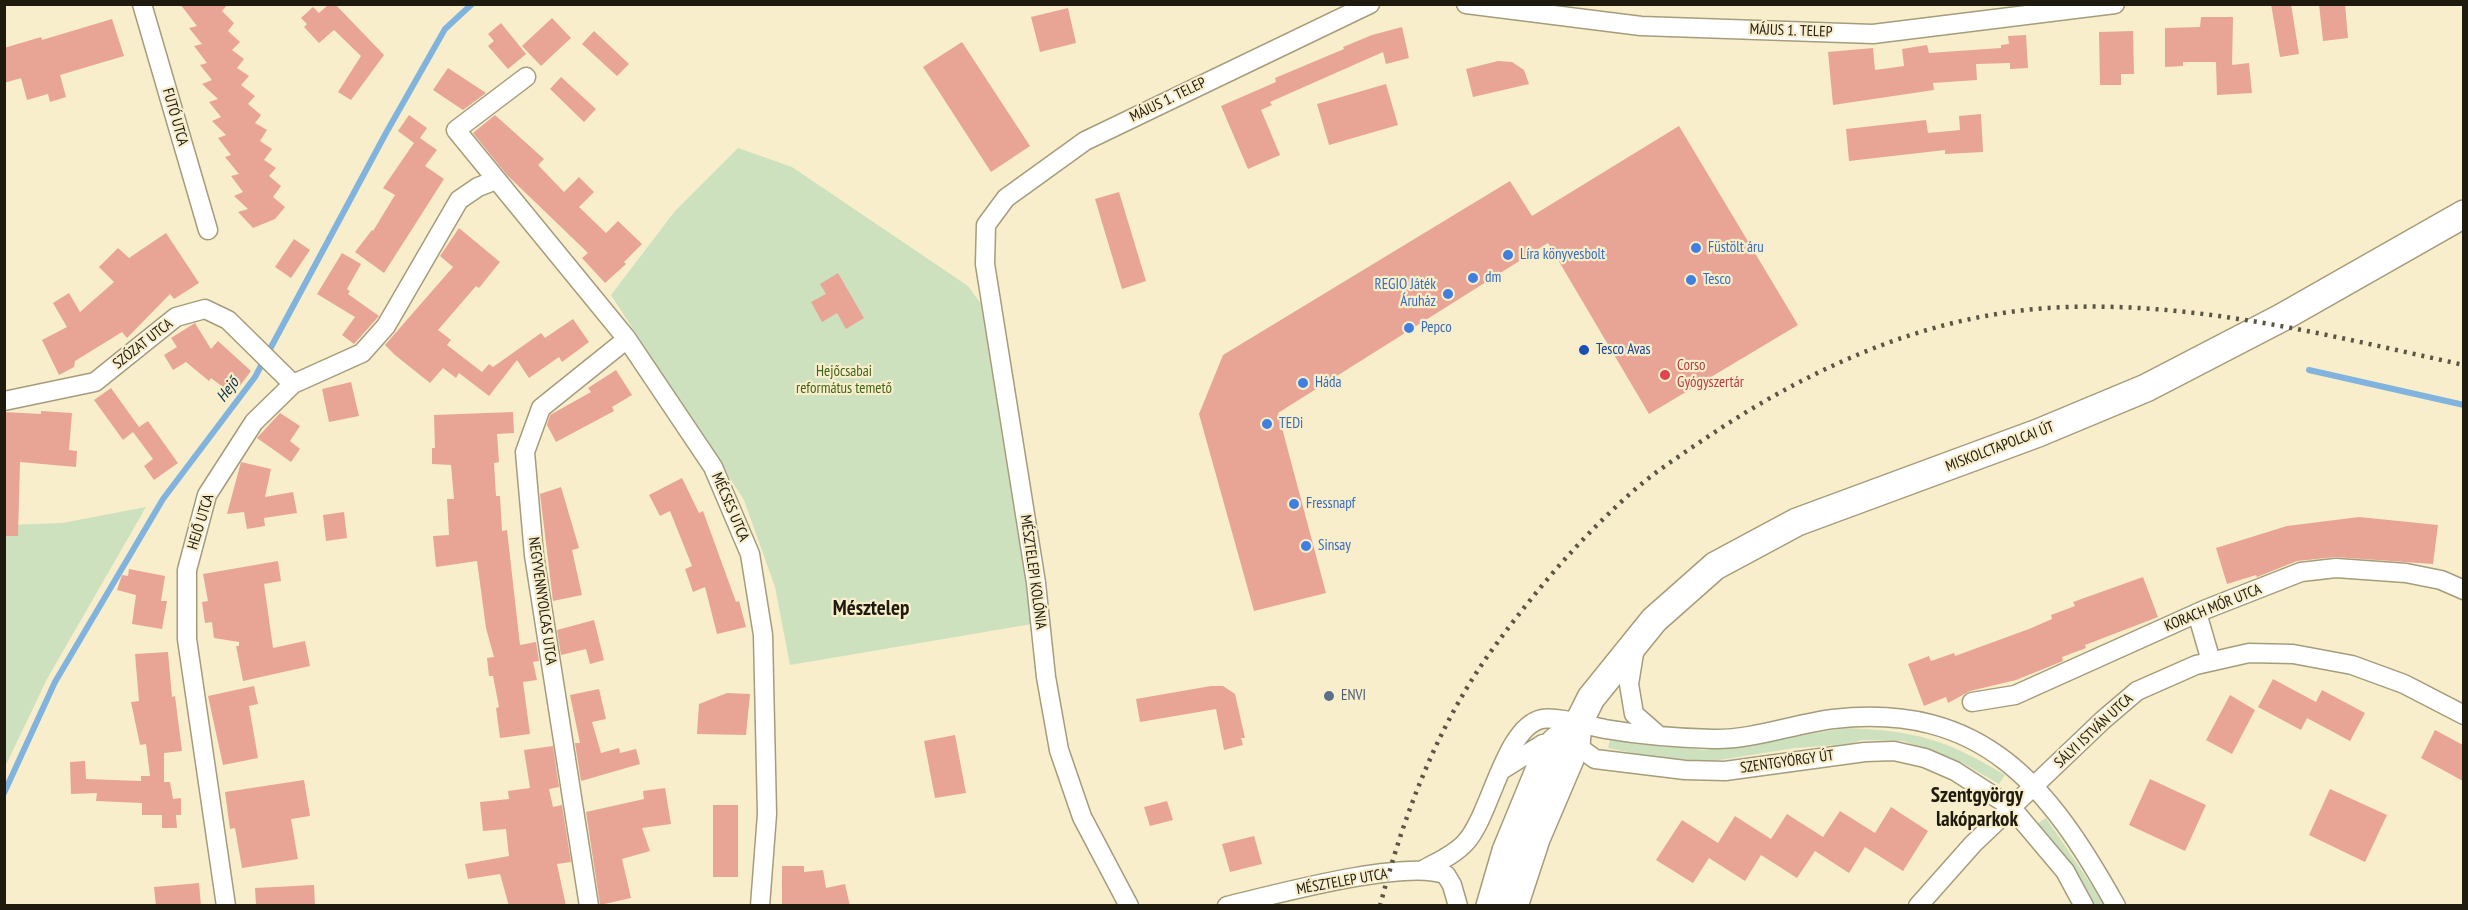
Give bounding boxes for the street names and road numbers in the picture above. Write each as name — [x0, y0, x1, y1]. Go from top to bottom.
street label: MÁJUS 1. TELEP — [1749, 21, 1833, 41]
street label: MÁJUS 1. TELEP — [1127, 74, 1209, 126]
street label: FUTÓ UTCA — [158, 86, 192, 148]
street label: SZÓZAT UTCA — [110, 315, 176, 373]
street label: MISKOLCTAPOLCAI ÚT — [1943, 418, 2057, 476]
street label: MÉCSES UTCA — [707, 470, 753, 544]
street label: HEJŐ UTCA — [184, 492, 218, 552]
street label: MÉSZTELEPI KOLÓNIA — [1016, 514, 1050, 630]
street label: NEGYVENNYOLCAS UTCA — [524, 536, 560, 666]
street label: KORACH MÓR UTCA — [2162, 580, 2264, 636]
street label: SÁLYI ISTVÁN UTCA — [2051, 690, 2137, 772]
street label: SZENTGYÖRGY ÚT — [1739, 747, 1835, 777]
street label: MÉSZTELEP UTCA — [1295, 865, 1389, 899]

